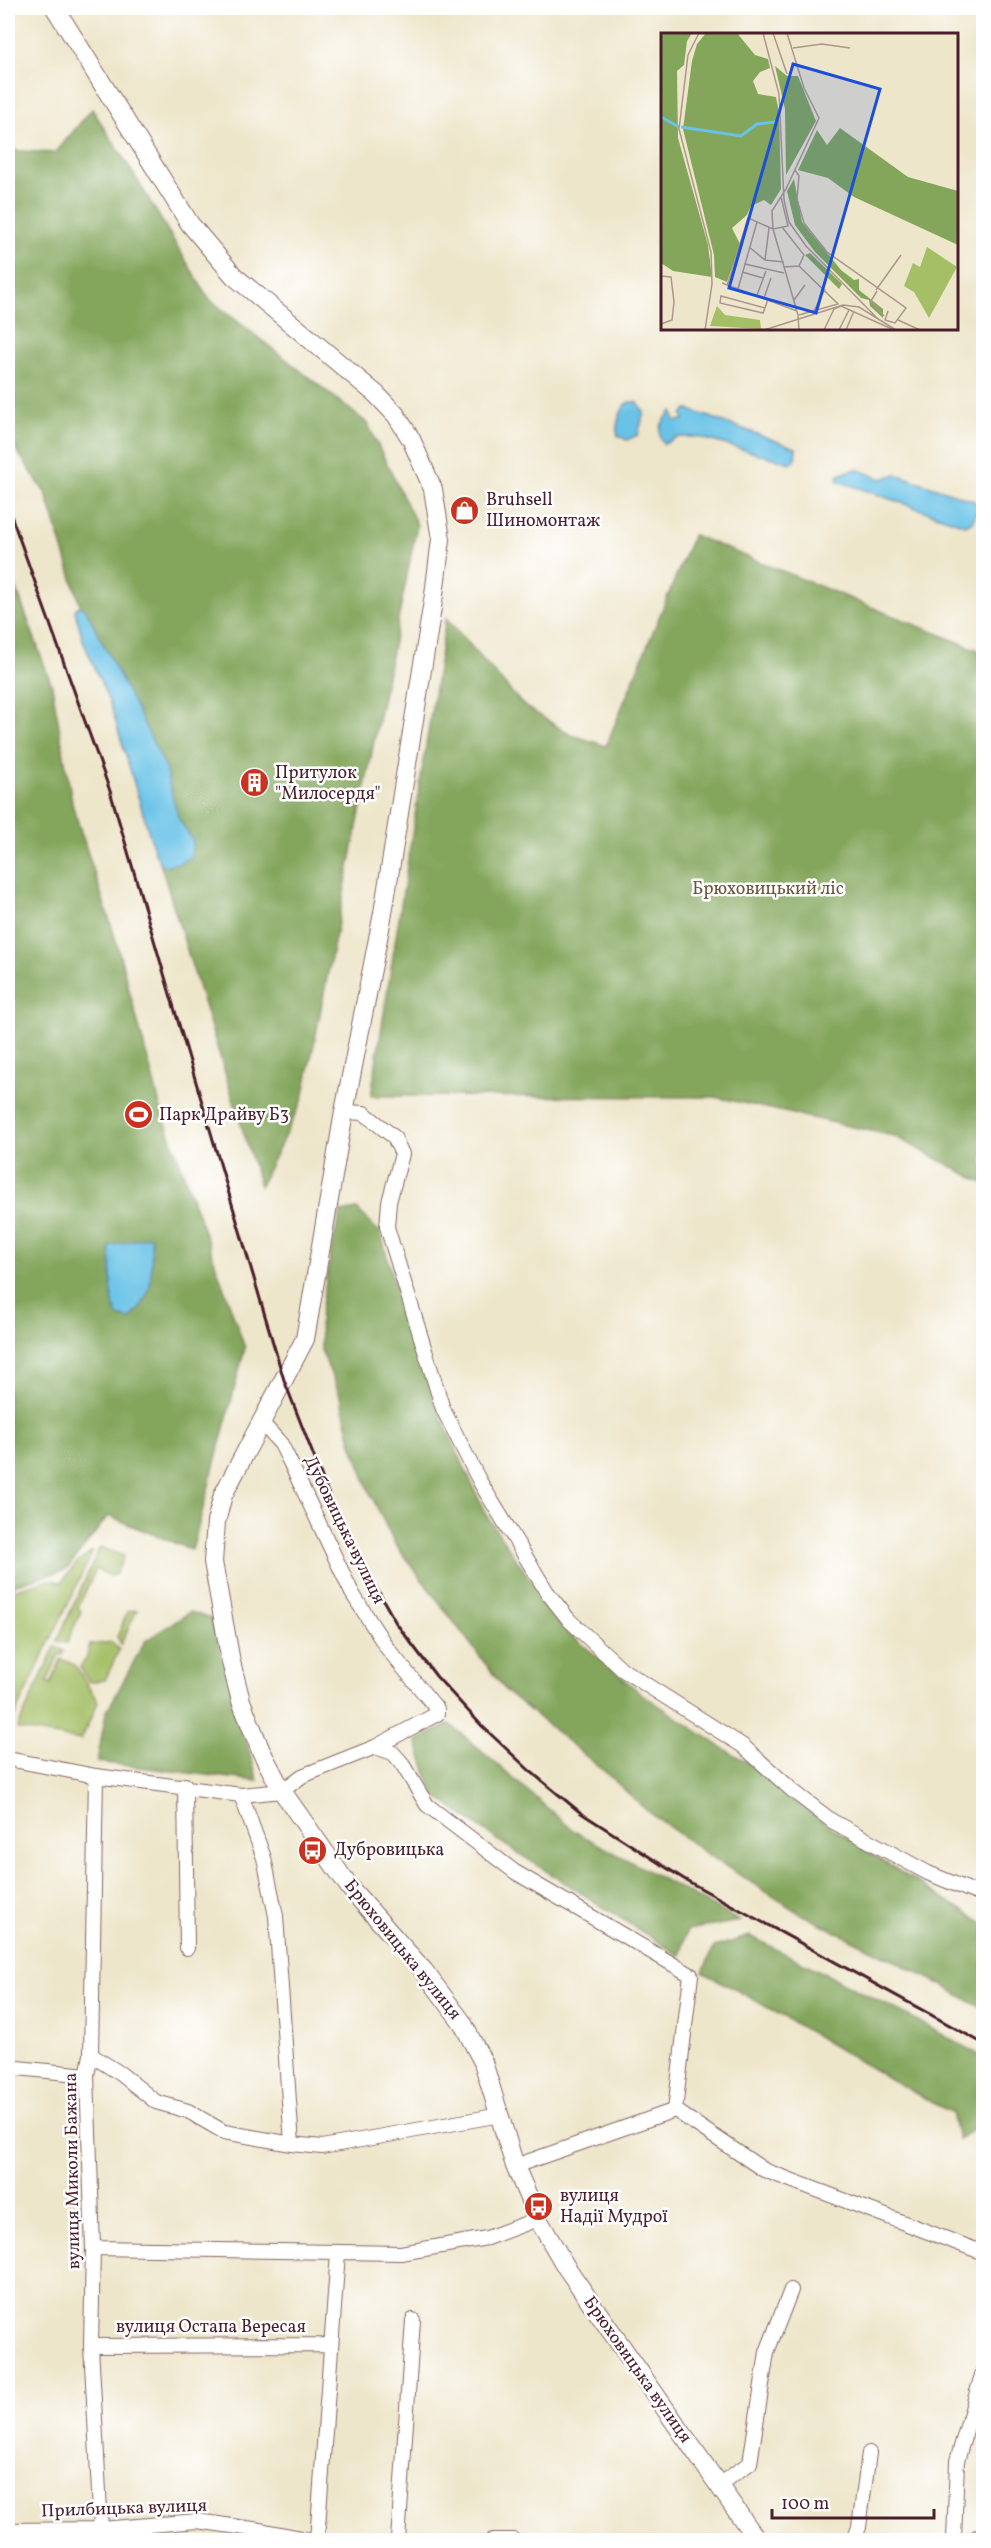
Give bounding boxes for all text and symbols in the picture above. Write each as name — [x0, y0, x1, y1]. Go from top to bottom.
inset map — [661, 33, 958, 330]
place label: Bruhsell Шиномонтаж — [486, 488, 600, 534]
shop icon: Bruhsell Шиномонтаж — [449, 494, 481, 526]
place label: Притулок "Милосердя" — [275, 761, 381, 807]
building icon: Притулок "Милосердя" — [238, 767, 270, 799]
park label: Брюховицький ліс — [692, 877, 844, 902]
sports icon: Парк Драйву Б3 — [122, 1099, 154, 1131]
place label: Парк Драйву Б3 — [159, 1103, 289, 1128]
street label: Дубовицька вулиця — [297, 1452, 391, 1608]
bus stop icon: Дубровицька — [297, 1834, 329, 1866]
place label: Дубровицька — [334, 1838, 444, 1863]
street label: Брюховицька вулиця — [337, 1874, 467, 2026]
street label: вулиця Миколи Бажана — [59, 2072, 87, 2270]
place label: вулиця Надії Мудрої — [560, 2184, 668, 2230]
bus stop icon: вулиця Надії Мудрої — [523, 2190, 555, 2222]
street label: Брюховицька вулиця — [577, 2291, 697, 2449]
street label: вулиця Остапа Вересая — [116, 2315, 306, 2340]
scale bar — [772, 2482, 934, 2520]
text: 100 m — [781, 2492, 830, 2517]
street label: Прилбицька вулиця — [41, 2494, 207, 2524]

